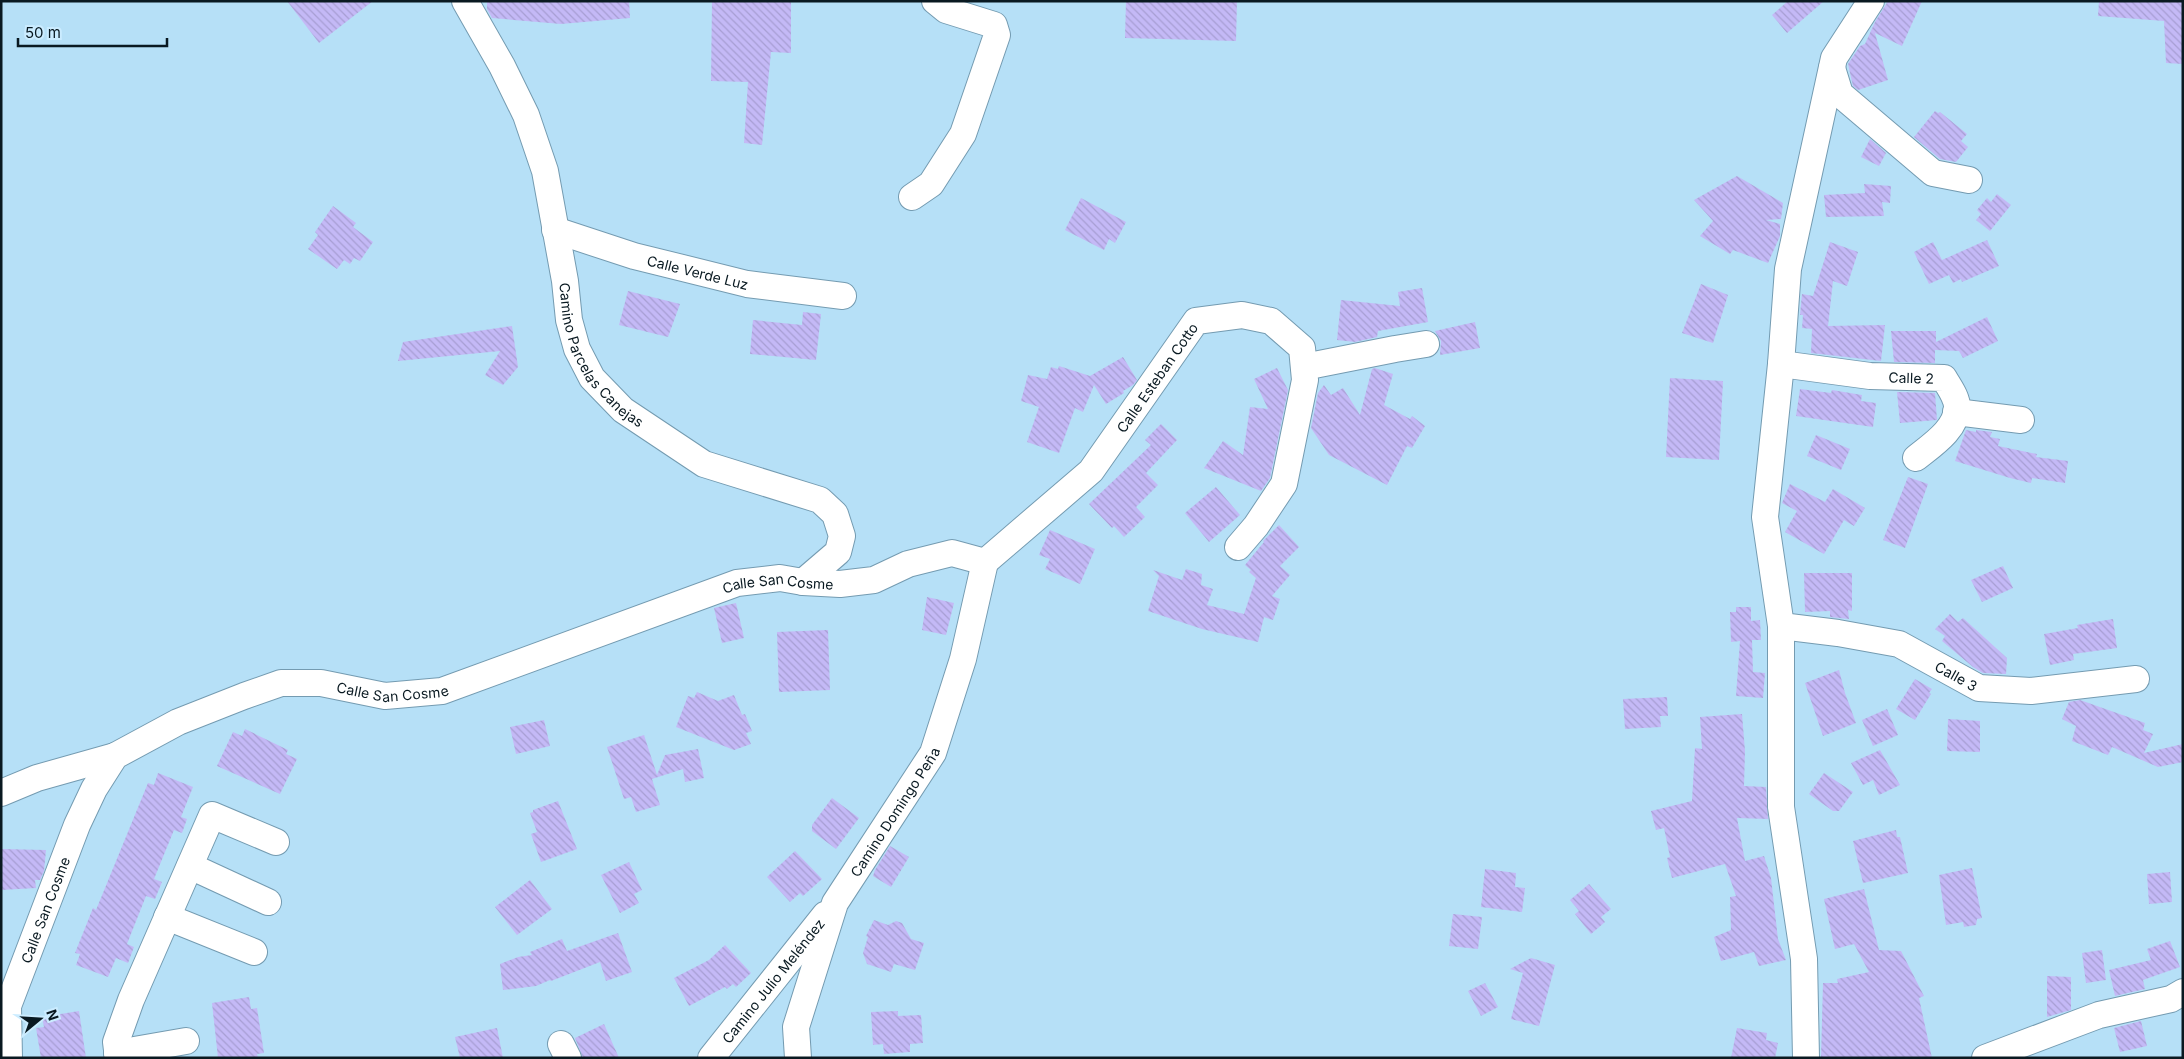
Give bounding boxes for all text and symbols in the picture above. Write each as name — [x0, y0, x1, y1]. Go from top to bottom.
scale bar — [18, 15, 166, 47]
text: 50 m — [25, 23, 61, 42]
street label: Calle Verde Luz — [645, 251, 750, 293]
street label: Camino Parcelas Canejas — [557, 282, 647, 430]
street label: Calle Esteban Cotto — [1112, 319, 1201, 435]
street label: Calle 2 — [1888, 368, 1934, 386]
street label: Calle San Cosme — [720, 569, 834, 596]
street label: Calle 3 — [1932, 657, 1981, 694]
street label: Calle San Cosme — [335, 678, 451, 705]
street label: Camino Domingo Peña — [846, 745, 943, 880]
street label: Calle San Cosme — [17, 854, 73, 965]
street label: Camino Julio Meléndez — [718, 915, 828, 1046]
north arrow — [15, 994, 65, 1044]
text: N — [43, 1007, 63, 1023]

